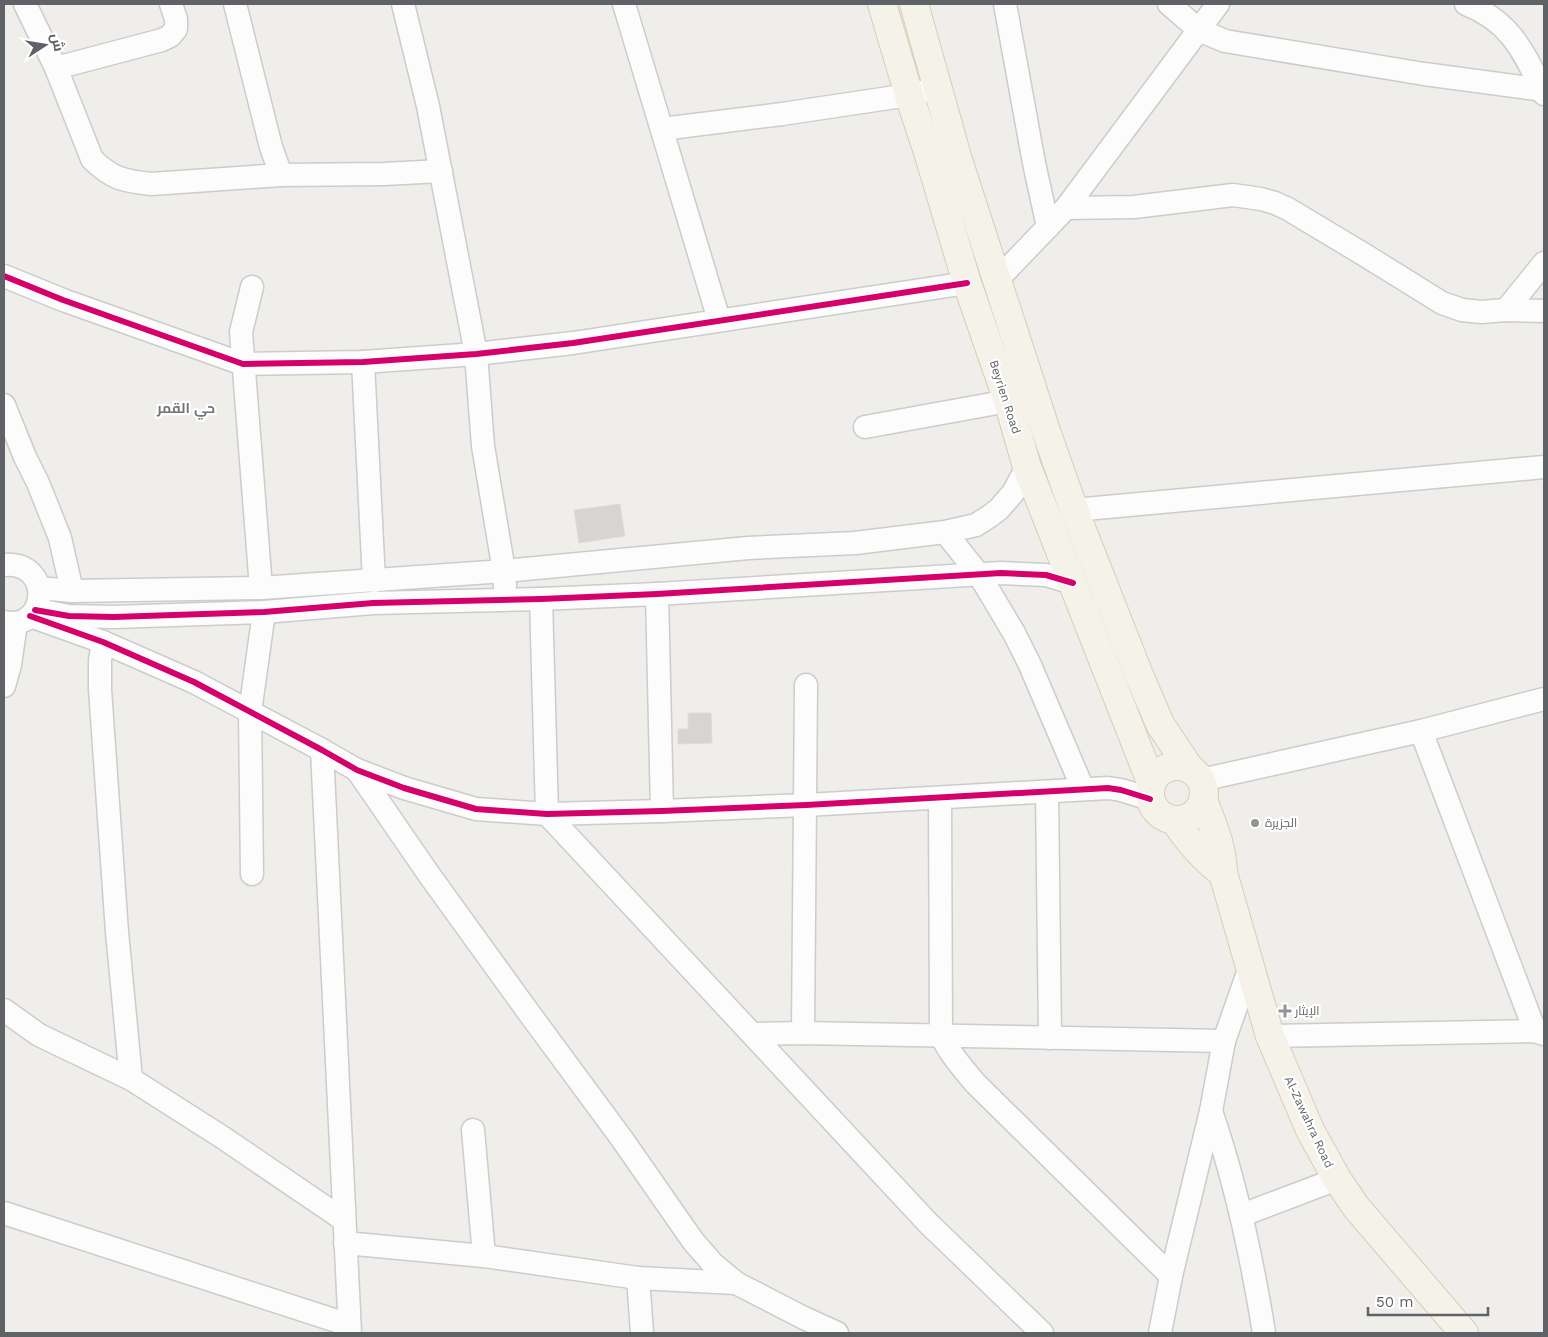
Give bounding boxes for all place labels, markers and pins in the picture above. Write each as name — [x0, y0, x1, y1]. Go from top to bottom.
place label: الجزيرة — [1265, 816, 1297, 830]
marker: الجزيرة — [1249, 817, 1261, 829]
place label: الإيثار — [1294, 1004, 1319, 1018]
marker: الإيثار — [1279, 1005, 1291, 1017]

